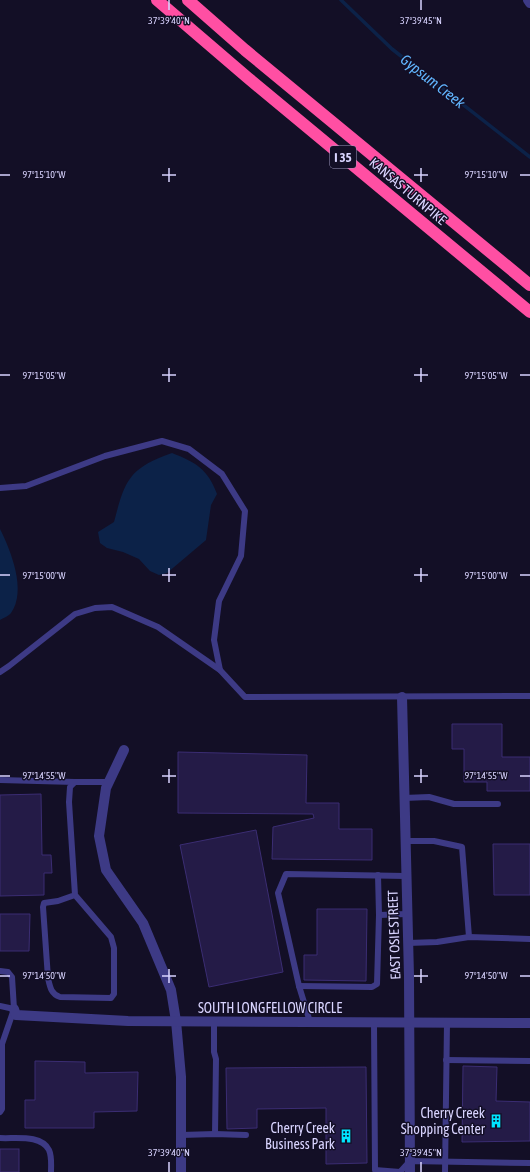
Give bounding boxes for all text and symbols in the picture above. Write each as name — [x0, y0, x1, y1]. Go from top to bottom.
text: 37°39'40"N — [148, 15, 190, 26]
text: 37°39'45"N — [400, 15, 442, 26]
water label: Gypsum Creek — [397, 51, 469, 112]
road number: I 35 — [330, 146, 356, 168]
street label: KANSAS TURNPIKE — [366, 154, 450, 228]
text: 97°15'10"W — [22, 169, 66, 180]
text: 97°15'10"W — [464, 169, 508, 180]
text: 97°15'05"W — [22, 370, 66, 381]
text: 97°15'05"W — [464, 370, 508, 381]
text: 97°15'00"W — [22, 570, 66, 581]
text: 97°15'00"W — [464, 570, 508, 581]
text: 97°14'55"W — [22, 770, 66, 781]
text: 97°14'55"W — [464, 770, 508, 781]
street label: EAST OSIE STREET — [384, 890, 404, 980]
text: 97°14'50"W — [22, 970, 66, 981]
text: 97°14'50"W — [464, 970, 508, 981]
street label: SOUTH LONGFELLOW CIRCLE — [198, 1000, 342, 1016]
place label: Cherry Creek Shopping Center — [401, 1105, 486, 1137]
building icon: Cherry Creek Shopping Center — [488, 1113, 504, 1129]
place label: Cherry Creek Business Park — [265, 1120, 335, 1152]
building icon: Cherry Creek Business Park — [338, 1128, 354, 1144]
text: 37°39'40"N — [148, 1147, 190, 1158]
text: 37°39'45"N — [400, 1147, 442, 1158]

